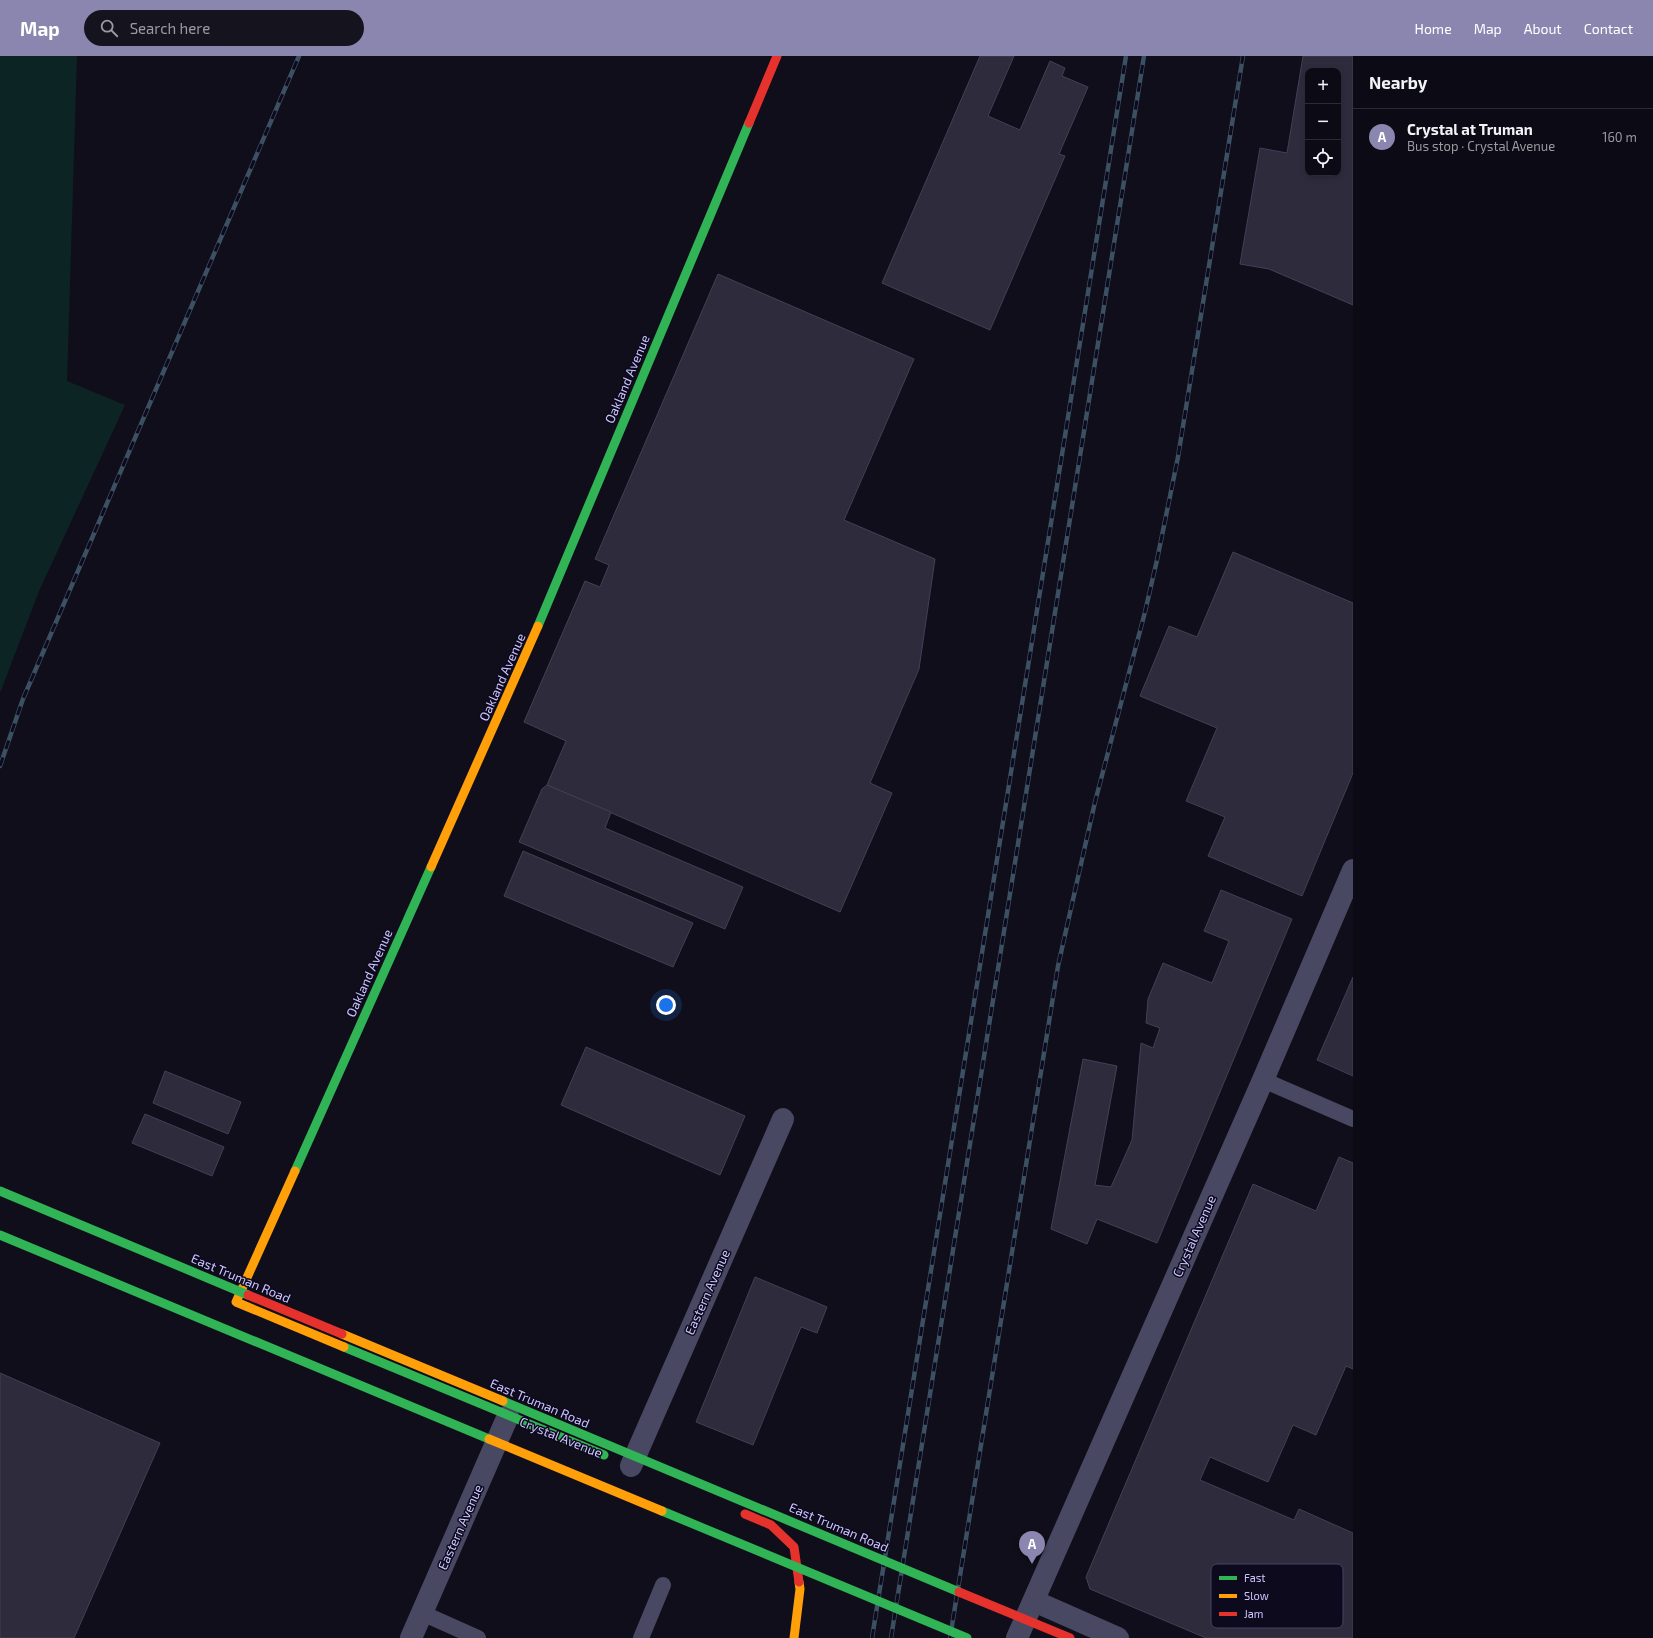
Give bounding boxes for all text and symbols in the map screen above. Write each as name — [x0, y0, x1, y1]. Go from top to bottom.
search box — [84, 10, 364, 46]
text: Map — [20, 17, 60, 40]
icon: search — [98, 17, 120, 39]
text: Search here — [130, 19, 210, 37]
text: Home — [1415, 20, 1452, 37]
text: Map — [1474, 20, 1502, 37]
text: About — [1524, 20, 1562, 37]
text: Contact — [1584, 20, 1633, 37]
map controls — [1305, 68, 1341, 176]
button: + — [1305, 68, 1341, 104]
text: Nearby — [1369, 72, 1427, 92]
button: − — [1305, 104, 1341, 140]
text: Crystal at Truman — [1407, 120, 1533, 138]
text: A — [1378, 129, 1386, 145]
text: 160 m — [1602, 129, 1637, 145]
text: Bus stop · Crystal Avenue — [1407, 138, 1555, 154]
button: locate — [1305, 140, 1341, 176]
street label: Oakland Avenue — [601, 332, 653, 426]
street label: Oakland Avenue — [475, 631, 529, 723]
street label: Oakland Avenue — [342, 927, 396, 1019]
your location — [656, 995, 676, 1015]
street label: Crystal Avenue — [1169, 1193, 1219, 1279]
street label: Eastern Avenue — [681, 1247, 733, 1337]
street label: East Truman Road — [189, 1250, 293, 1306]
street label: East Truman Road — [488, 1375, 592, 1431]
street label: Crystal Avenue — [517, 1413, 605, 1461]
street label: Eastern Avenue — [434, 1482, 486, 1572]
street label: East Truman Road — [787, 1499, 891, 1555]
pin: A — [1019, 1531, 1045, 1564]
legend — [1211, 1564, 1343, 1628]
text: Fast — [1244, 1571, 1266, 1584]
text: Slow — [1244, 1589, 1269, 1602]
text: Jam — [1244, 1607, 1263, 1620]

